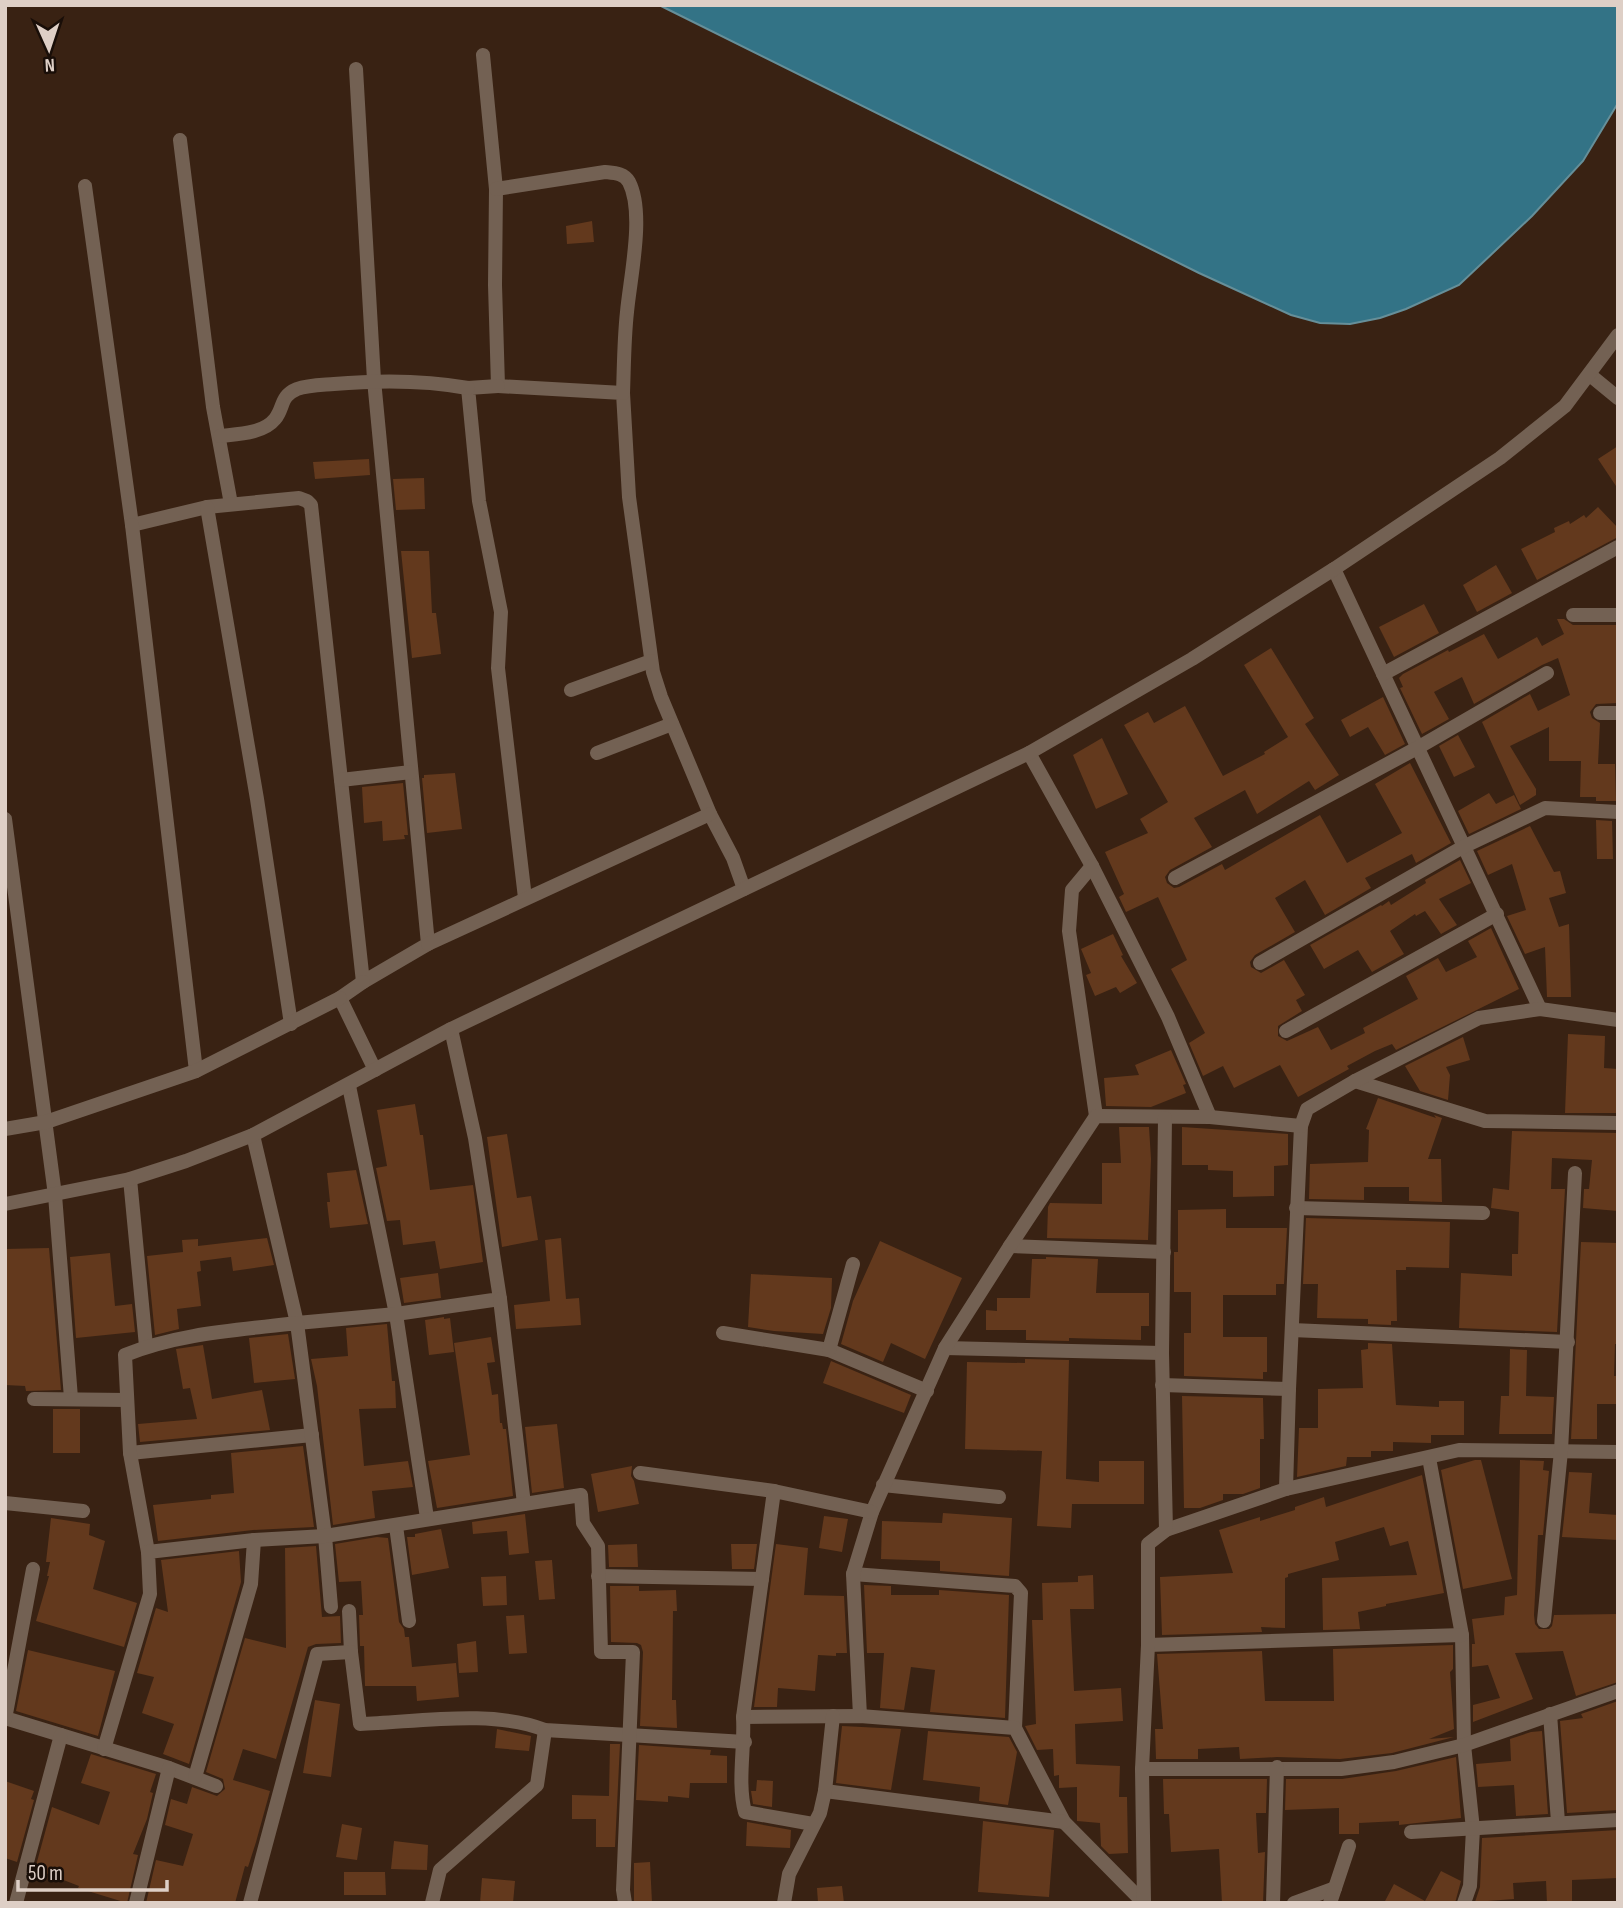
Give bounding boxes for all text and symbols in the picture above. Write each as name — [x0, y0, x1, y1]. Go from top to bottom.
north arrow — [14, 14, 84, 84]
text: N — [44, 53, 55, 76]
scale bar — [18, 1848, 166, 1892]
text: 50 m — [28, 1861, 63, 1886]

